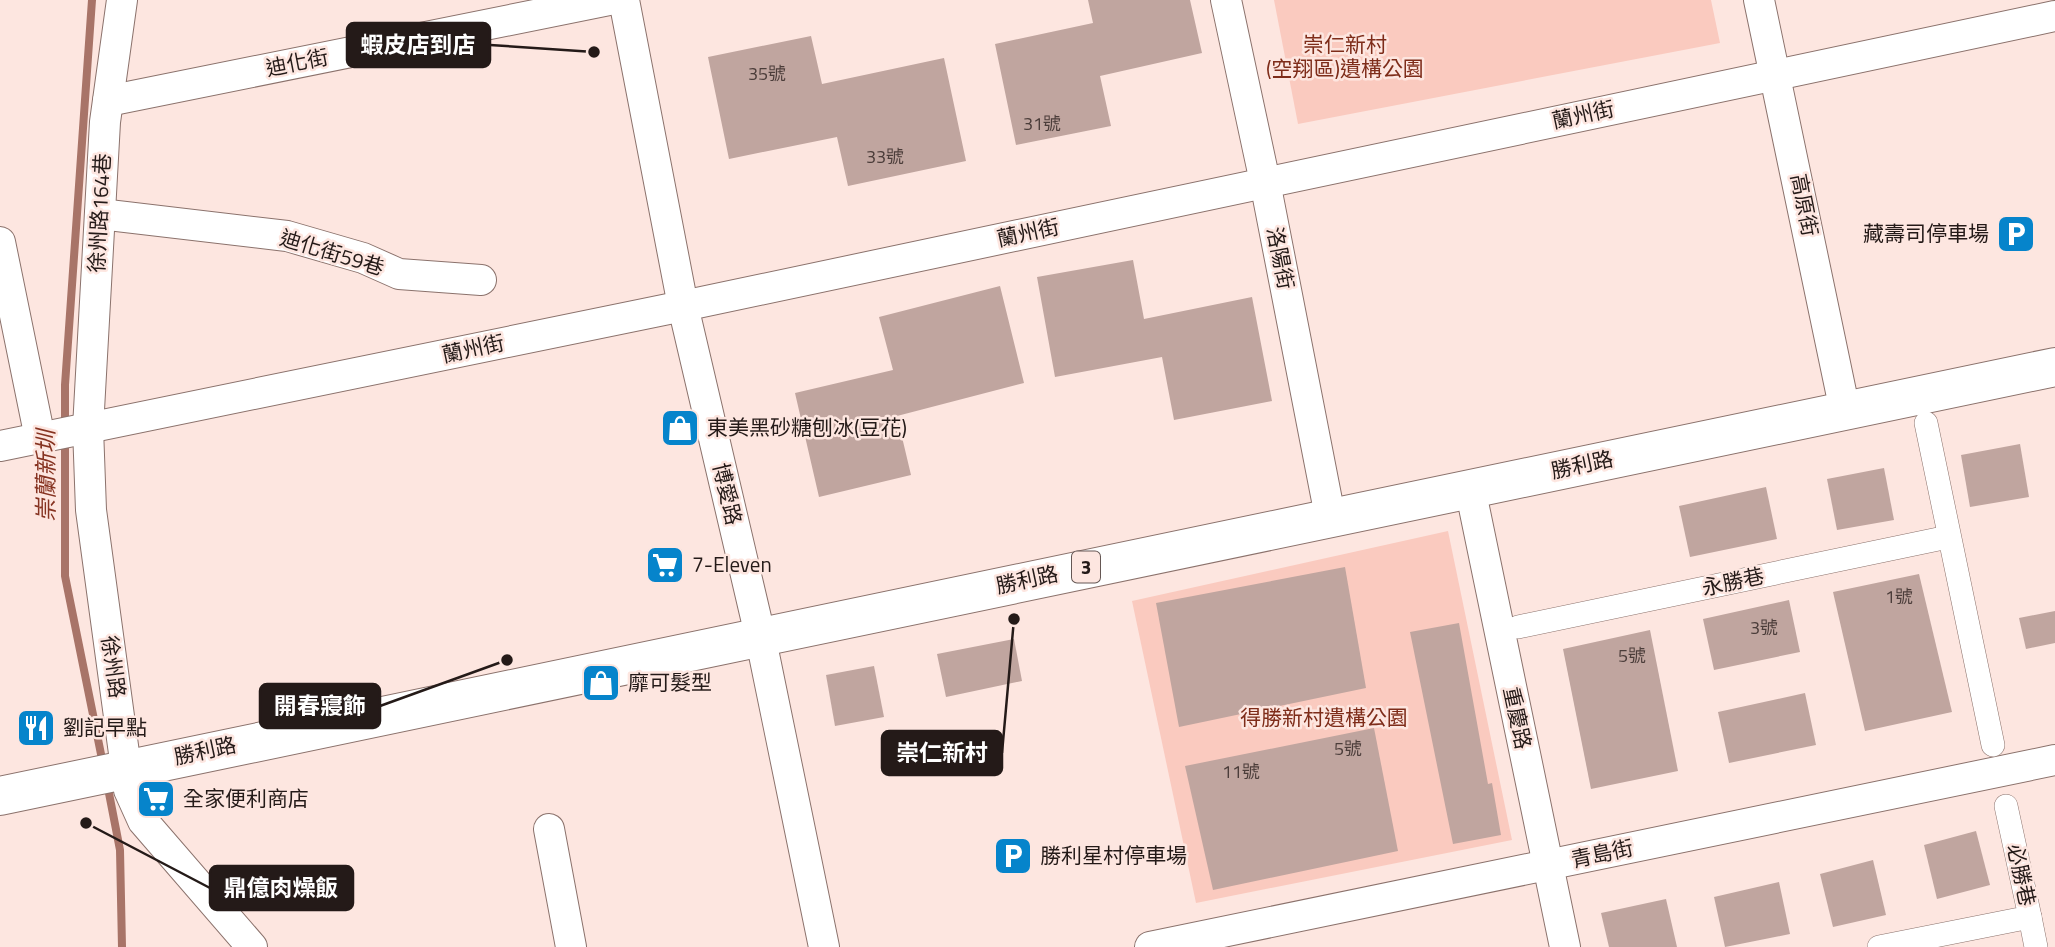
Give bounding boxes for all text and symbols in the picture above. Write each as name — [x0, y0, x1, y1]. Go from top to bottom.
callout: 蝦皮店到店 — [347, 23, 490, 67]
text: 蝦皮店到店 — [361, 27, 476, 62]
park label: 崇仁新村 (空翔區)遺構公園 — [1266, 28, 1424, 84]
street label: 迪化街 — [263, 40, 331, 84]
house number: 35號 — [748, 60, 786, 87]
street label: 蘭州街 — [1549, 92, 1617, 136]
house number: 31號 — [1023, 110, 1061, 137]
house number: 33號 — [866, 143, 904, 170]
street label: 徐州路164巷 — [80, 153, 118, 273]
street label: 高原街 — [1783, 171, 1827, 239]
street label: 蘭州街 — [994, 210, 1062, 254]
parking icon: 藏壽司停車場 — [1995, 213, 2037, 255]
place label: 藏壽司停車場 — [1863, 217, 1989, 249]
street label: 迪化街59巷 — [276, 221, 388, 283]
street label: 洛陽街 — [1259, 224, 1303, 292]
street label: 蘭州街 — [439, 326, 507, 370]
shop icon: 東美黑砂糖刨冰(豆花) — [659, 407, 701, 449]
place label: 東美黑砂糖刨冰(豆花) — [707, 411, 907, 443]
water label: 崇蘭新圳 — [28, 427, 63, 522]
street label: 勝利路 — [1548, 442, 1616, 486]
street label: 博愛路 — [705, 459, 751, 528]
supermarket icon: 7-Eleven — [644, 544, 686, 586]
place label: 7-Eleven — [692, 548, 772, 580]
road number: 3 — [1072, 552, 1100, 582]
street label: 勝利路 — [993, 557, 1061, 601]
street label: 永勝巷 — [1699, 559, 1767, 603]
house number: 1號 — [1885, 583, 1913, 610]
house number: 3號 — [1750, 614, 1778, 641]
street label: 徐州路 — [94, 633, 134, 700]
house number: 5號 — [1618, 642, 1646, 669]
shop icon: 靡可髮型 — [580, 662, 622, 704]
place label: 靡可髮型 — [628, 666, 712, 698]
callout: 開春寢飾 — [260, 684, 380, 728]
street label: 重慶路 — [1496, 684, 1540, 752]
text: 開春寢飾 — [274, 688, 366, 723]
park label: 得勝新村遺構公園 — [1240, 701, 1408, 733]
restaurant icon: 劉記早點 — [15, 707, 57, 749]
place label: 劉記早點 — [63, 711, 147, 743]
street label: 勝利路 — [171, 728, 239, 772]
callout: 崇仁新村 — [882, 731, 1002, 775]
text: 崇仁新村 — [896, 735, 988, 770]
house number: 5號 — [1334, 735, 1362, 762]
house number: 11號 — [1222, 758, 1260, 785]
supermarket icon: 全家便利商店 — [135, 778, 177, 820]
place label: 全家便利商店 — [183, 782, 309, 814]
street label: 青島街 — [1568, 831, 1636, 875]
parking icon: 勝利星村停車場 — [992, 835, 1034, 877]
place label: 勝利星村停車場 — [1040, 839, 1187, 871]
street label: 必勝巷 — [2000, 841, 2044, 909]
callout: 鼎億肉燥飯 — [210, 866, 353, 910]
text: 鼎億肉燥飯 — [224, 870, 339, 905]

